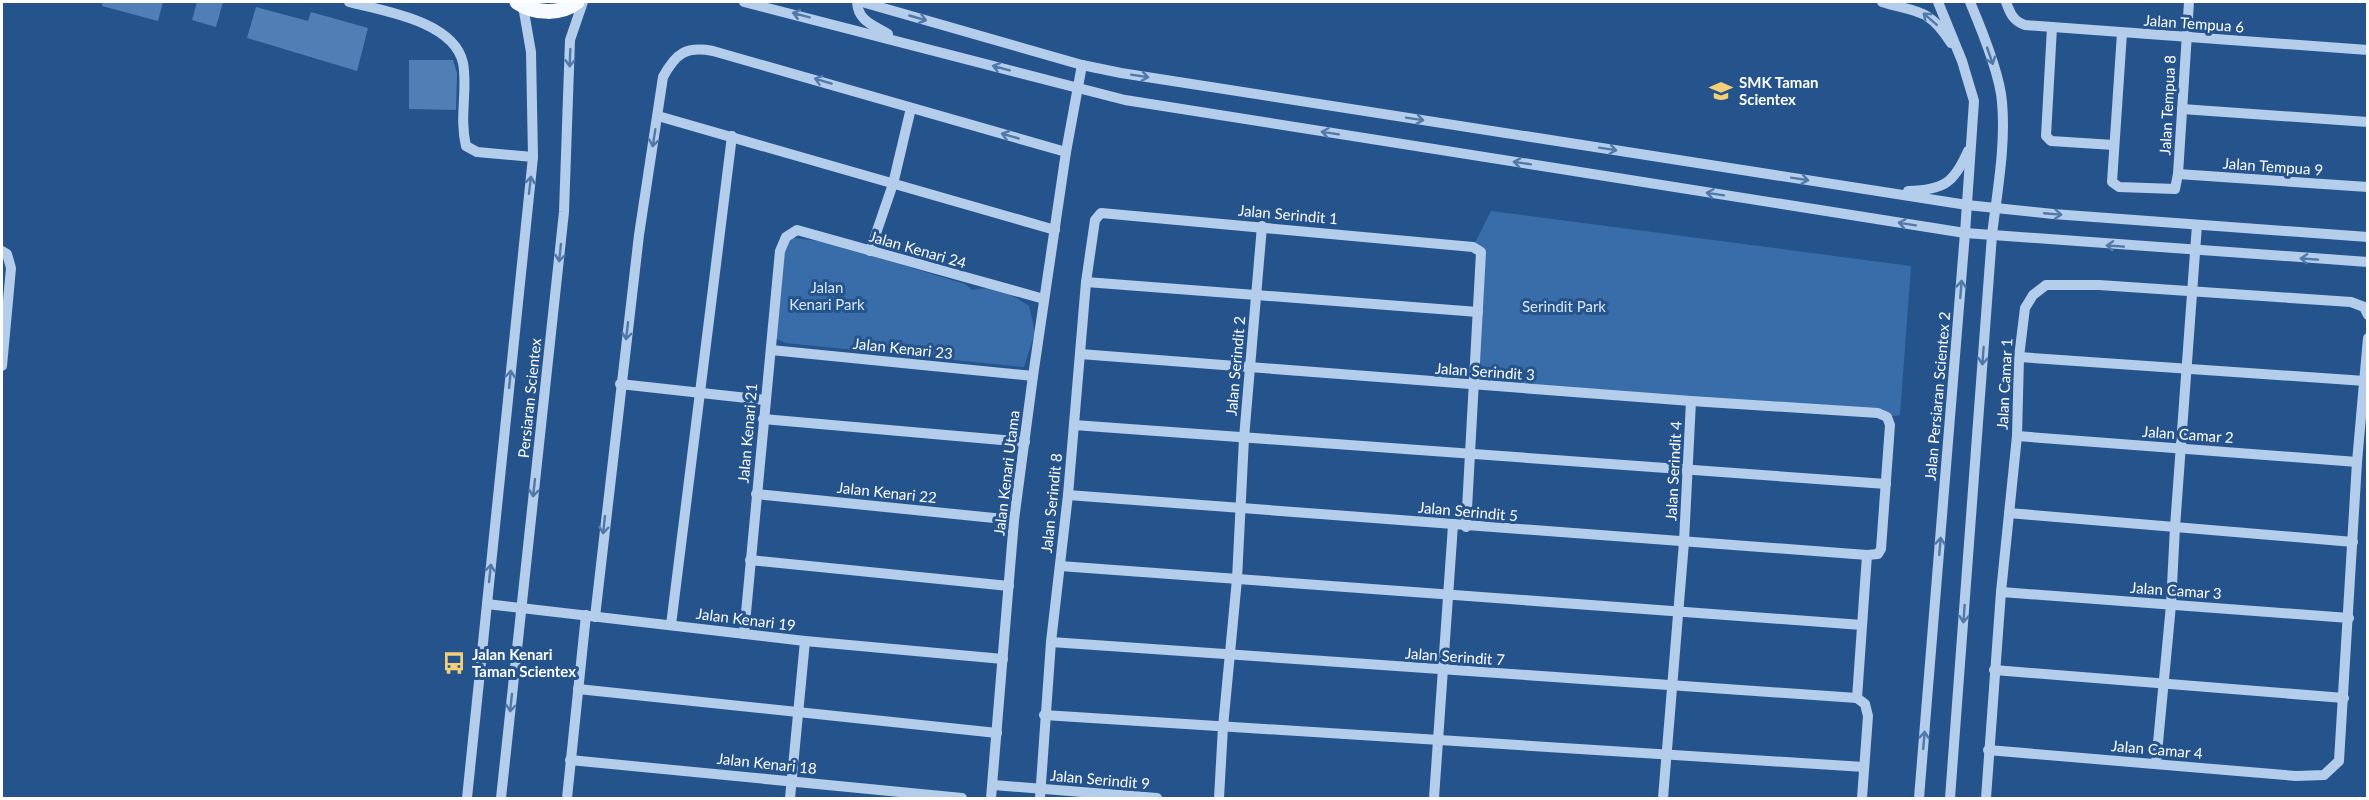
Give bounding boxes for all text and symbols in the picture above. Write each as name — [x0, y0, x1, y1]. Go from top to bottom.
one-way arrow — [792, 9, 811, 20]
street label: Jalan Tempua 6 — [2143, 11, 2245, 35]
one-way arrow — [908, 13, 927, 24]
one-way arrow — [1923, 13, 1939, 27]
one-way arrow — [564, 47, 575, 67]
one-way arrow — [1985, 47, 1996, 65]
street label: Jalan Tempua 8 — [2155, 54, 2179, 156]
one-way arrow — [992, 62, 1011, 74]
one-way arrow — [1129, 70, 1149, 81]
place label: SMK Taman Scientex — [1739, 73, 1818, 108]
one-way arrow — [814, 75, 833, 86]
school or university icon: SMK Taman Scientex — [1708, 78, 1734, 104]
one-way arrow — [1405, 113, 1425, 124]
one-way arrow — [649, 127, 660, 147]
one-way arrow — [1320, 127, 1340, 138]
one-way arrow — [1001, 130, 1020, 141]
one-way arrow — [1597, 144, 1617, 155]
street label: Jalan Tempua 9 — [2222, 154, 2324, 178]
one-way arrow — [1513, 158, 1533, 169]
one-way arrow — [1790, 174, 1810, 185]
one-way arrow — [524, 176, 535, 196]
one-way arrow — [1705, 188, 1725, 199]
street label: Jalan Serindit 1 — [1237, 201, 1339, 227]
one-way arrow — [2043, 209, 2063, 220]
one-way arrow — [1898, 218, 1918, 229]
street label: Jalan Kenari 24 — [867, 227, 969, 272]
one-way arrow — [2105, 240, 2125, 251]
one-way arrow — [554, 242, 565, 262]
one-way arrow — [2300, 253, 2320, 264]
park label: Jalan Kenari Park — [789, 278, 865, 313]
one-way arrow — [1956, 279, 1967, 299]
park label: Serindit Park — [1522, 297, 1606, 315]
street label: Jalan Persiaran Scientex 2 — [1921, 311, 1953, 481]
street label: Jalan Serindit 2 — [1222, 315, 1248, 417]
one-way arrow — [621, 320, 632, 340]
street label: Jalan Kenari 23 — [852, 334, 954, 362]
street label: Persiaran Scientex — [514, 337, 544, 459]
street label: Jalan Camar 1 — [1993, 338, 2015, 430]
one-way arrow — [1977, 346, 1988, 366]
street label: Jalan Serindit 3 — [1434, 359, 1536, 383]
one-way arrow — [505, 370, 516, 390]
street label: Jalan Kenari 21 — [734, 382, 760, 484]
street label: Jalan Kenari Utama — [989, 409, 1023, 537]
street label: Jalan Serindit 4 — [1661, 420, 1685, 521]
street label: Jalan Camar 2 — [2142, 422, 2234, 446]
street label: Jalan Serindit 8 — [1037, 452, 1065, 554]
one-way arrow — [528, 478, 539, 498]
street label: Jalan Kenari 22 — [836, 478, 938, 506]
street label: Jalan Serindit 5 — [1417, 498, 1519, 524]
one-way arrow — [599, 514, 610, 534]
one-way arrow — [1934, 536, 1945, 556]
one-way arrow — [485, 564, 496, 584]
street label: Jalan Camar 3 — [2130, 578, 2222, 602]
one-way arrow — [1958, 603, 1969, 623]
street label: Jalan Kenari 19 — [695, 604, 797, 634]
street label: Jalan Serindit 7 — [1404, 644, 1506, 668]
place label: Jalan Kenari Taman Scientex — [472, 645, 576, 680]
bus stop icon: Jalan Kenari Taman Scientex — [441, 650, 467, 676]
one-way arrow — [505, 692, 516, 712]
one-way arrow — [1919, 731, 1930, 751]
street label: Jalan Camar 4 — [2111, 736, 2204, 762]
street label: Jalan Kenari 18 — [716, 749, 818, 777]
street label: Jalan Serindit 9 — [1049, 766, 1151, 792]

